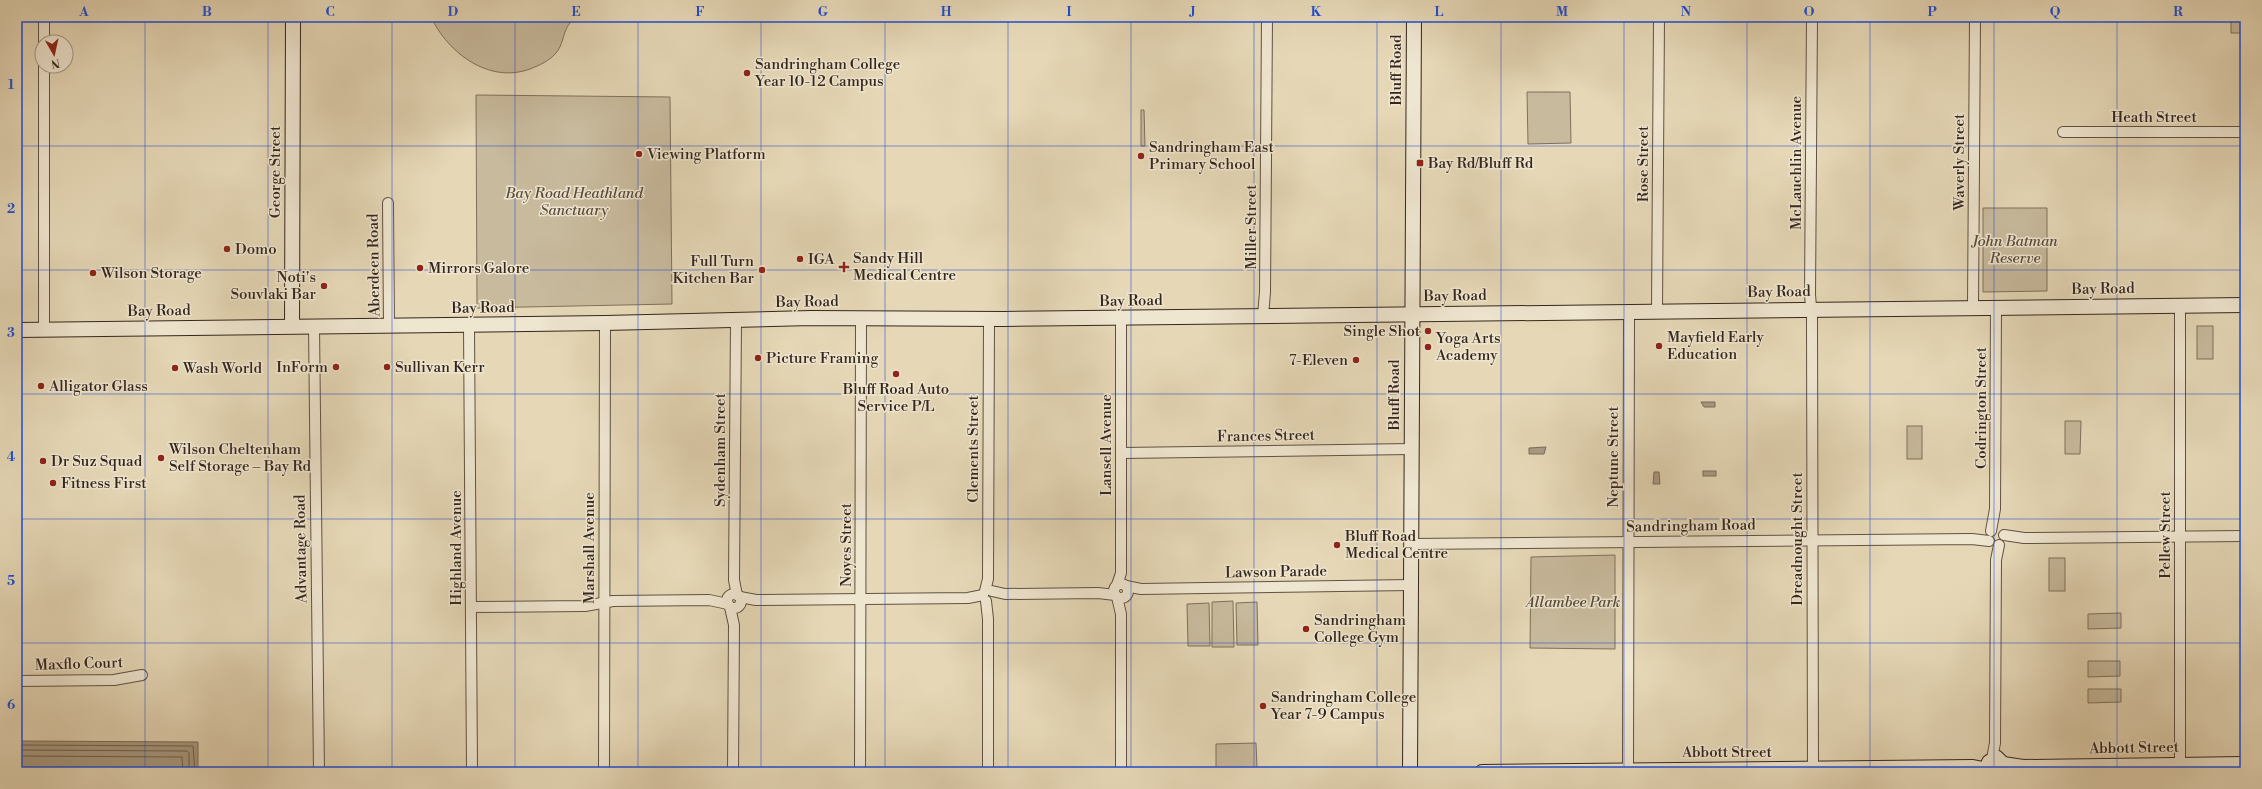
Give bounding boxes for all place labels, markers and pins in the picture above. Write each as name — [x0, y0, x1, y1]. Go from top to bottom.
place label: Sandringham College Year 10-12 Campus — [754, 55, 900, 91]
marker: Sandringham College Year 10-12 Campus — [742, 68, 752, 78]
place label: Sandringham East Primary School — [1149, 138, 1275, 174]
place label: Viewing Platform — [646, 145, 766, 164]
marker: Viewing Platform — [634, 149, 644, 159]
marker: Sandringham East Primary School — [1136, 151, 1146, 161]
place label: Bay Rd/Bluff Rd — [1427, 154, 1534, 173]
marker: Bay Rd/Bluff Rd — [1415, 158, 1425, 168]
place label: Domo — [235, 240, 277, 259]
marker: Domo — [222, 244, 232, 254]
place label: Sandy Hill Medical Centre — [853, 249, 956, 285]
place label: IGA — [808, 250, 835, 269]
place label: Full Turn Kitchen Bar — [673, 252, 755, 288]
marker: IGA — [795, 254, 805, 264]
place label: Mirrors Galore — [428, 259, 529, 278]
marker: Sandy Hill Medical Centre — [838, 261, 850, 273]
marker: Mirrors Galore — [415, 263, 425, 273]
place label: Wilson Storage — [100, 264, 202, 283]
marker: Full Turn Kitchen Bar — [757, 265, 767, 275]
marker: Wilson Storage — [88, 268, 98, 278]
place label: Noti's Souvlaki Bar — [230, 268, 317, 304]
marker: Noti's Souvlaki Bar — [319, 281, 329, 291]
place label: Single Shot — [1343, 322, 1421, 341]
marker: Single Shot — [1423, 326, 1433, 336]
place label: Mayfield Early Education — [1667, 328, 1765, 364]
place label: Yoga Arts Academy — [1435, 329, 1501, 365]
marker: Mayfield Early Education — [1654, 341, 1664, 351]
marker: Yoga Arts Academy — [1423, 342, 1433, 352]
place label: Picture Framing — [766, 349, 878, 368]
place label: 7-Eleven — [1289, 351, 1348, 370]
marker: Picture Framing — [753, 353, 763, 363]
marker: 7-Eleven — [1351, 355, 1361, 365]
place label: InForm — [276, 358, 328, 377]
place label: Sullivan Kerr — [395, 358, 485, 377]
place label: Wash World — [182, 359, 263, 378]
marker: InForm — [331, 362, 341, 372]
marker: Sullivan Kerr — [382, 362, 392, 372]
marker: Wash World — [170, 363, 180, 373]
marker: Bluff Road Auto Service P/L — [891, 369, 901, 379]
place label: Alligator Glass — [48, 377, 148, 396]
place label: Bluff Road Auto Service P/L — [842, 380, 949, 416]
marker: Alligator Glass — [36, 381, 46, 391]
place label: Wilson Cheltenham Self Storage – Bay Rd — [168, 440, 312, 476]
place label: Dr Suz Squad — [51, 452, 143, 471]
marker: Wilson Cheltenham Self Storage – Bay Rd — [156, 453, 166, 463]
marker: Dr Suz Squad — [38, 456, 48, 466]
place label: Fitness First — [61, 474, 147, 493]
marker: Fitness First — [48, 478, 58, 488]
place label: Bluff Road Medical Centre — [1344, 527, 1448, 563]
marker: Bluff Road Medical Centre — [1332, 540, 1342, 550]
place label: Sandringham College Gym — [1314, 611, 1406, 647]
marker: Sandringham College Gym — [1301, 624, 1311, 634]
place label: Sandringham College Year 7-9 Campus — [1270, 688, 1416, 724]
marker: Sandringham College Year 7-9 Campus — [1258, 701, 1268, 711]

